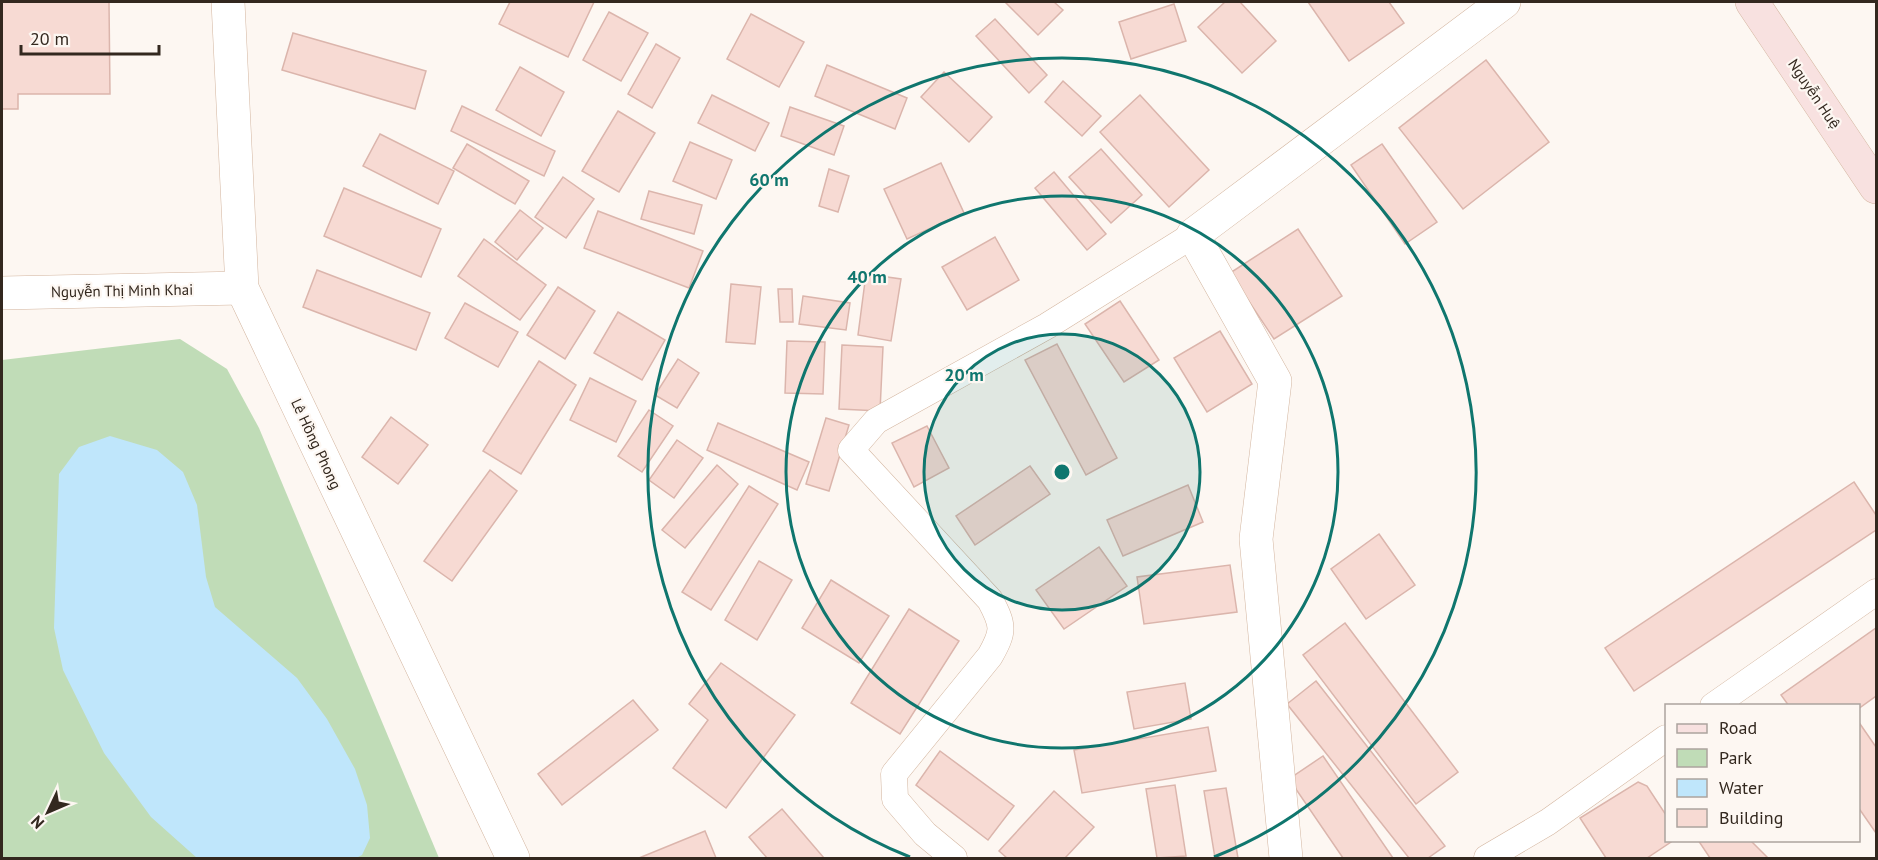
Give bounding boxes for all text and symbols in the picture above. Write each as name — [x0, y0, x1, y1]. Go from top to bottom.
scale bar — [21, 18, 159, 56]
text: 20 m — [30, 27, 69, 50]
street label: Nguyễn Huệ — [1784, 55, 1845, 132]
text: 60 m — [749, 168, 789, 191]
text: 40 m — [847, 265, 887, 288]
street label: Nguyễn Thị Minh Khai — [51, 280, 193, 301]
text: 20 m — [944, 363, 984, 386]
street label: Lê Hồng Phong — [287, 395, 346, 492]
centre of rings — [1052, 462, 1072, 482]
legend — [1665, 704, 1860, 842]
text: Road — [1719, 716, 1757, 739]
text: Park — [1719, 746, 1752, 769]
text: Water — [1719, 776, 1763, 799]
north arrow — [18, 782, 78, 842]
text: Building — [1719, 806, 1783, 829]
text: N — [26, 812, 48, 833]

